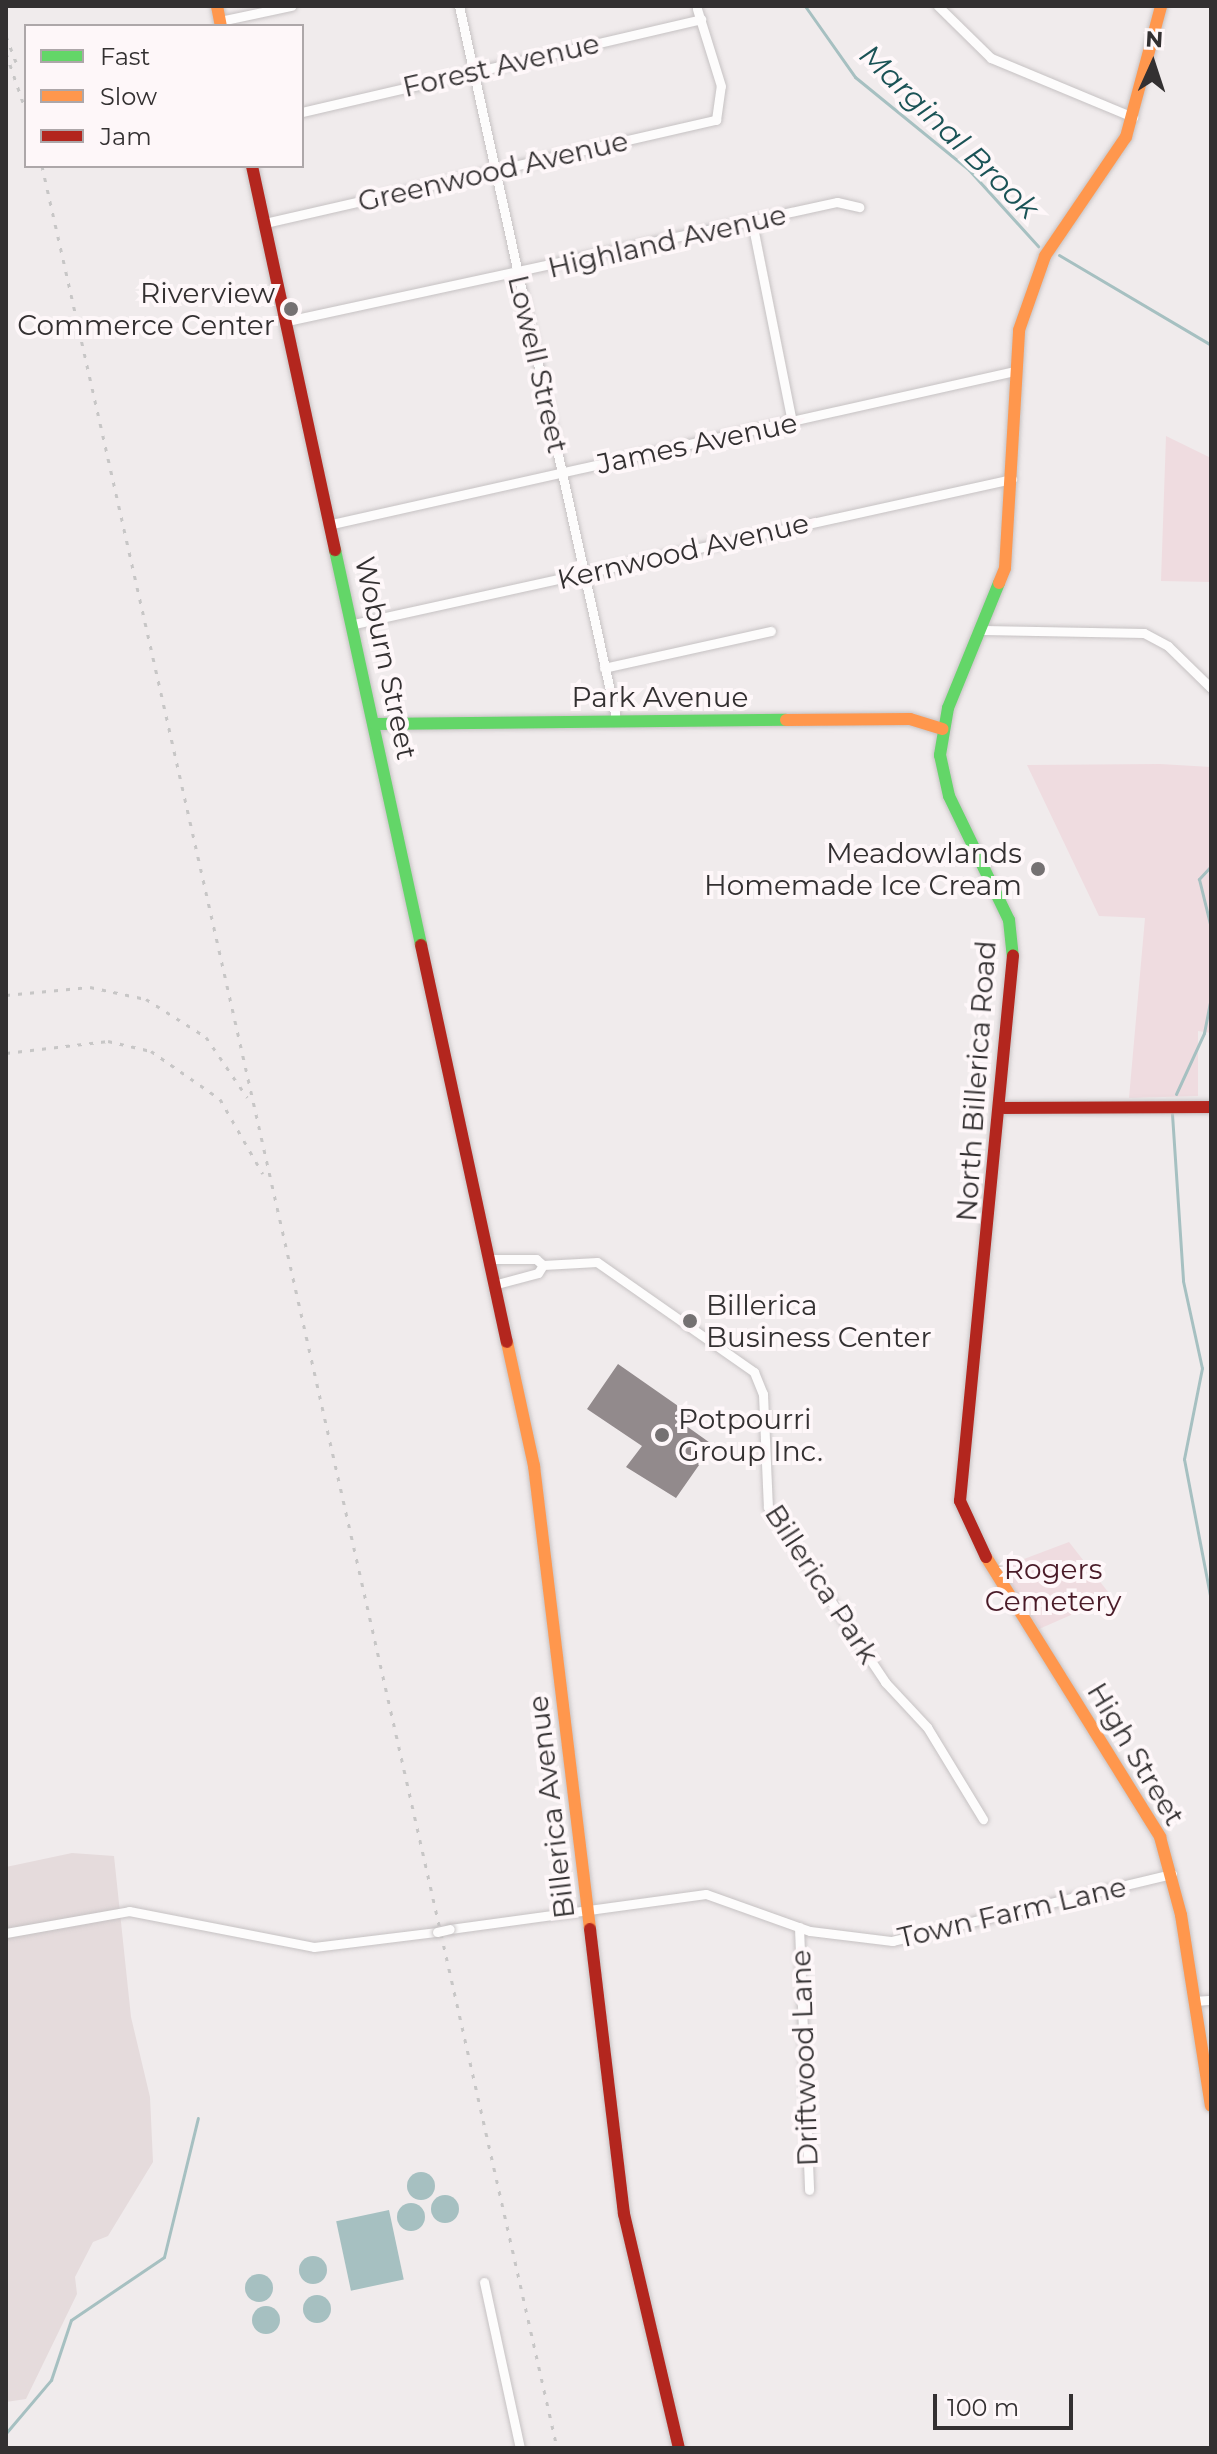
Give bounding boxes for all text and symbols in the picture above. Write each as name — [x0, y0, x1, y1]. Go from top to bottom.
legend — [24, 24, 304, 168]
north arrow — [1113, 24, 1193, 104]
street label: Forest Avenue — [399, 26, 603, 104]
text: N — [1145, 26, 1164, 53]
water label: Marginal Brook — [852, 37, 1046, 227]
text: Fast — [100, 42, 150, 71]
text: Slow — [100, 82, 157, 111]
text: Jam — [100, 122, 152, 151]
street label: Greenwood Avenue — [355, 124, 631, 218]
street label: Highland Avenue — [545, 197, 789, 285]
street label: Lowell Street — [501, 272, 575, 456]
place label: Riverview Commerce Center — [17, 276, 275, 342]
marker: Riverview Commerce Center — [282, 300, 300, 318]
street label: James Avenue — [594, 405, 800, 481]
street label: Kernwood Avenue — [554, 506, 812, 596]
street label: Woburn Street — [348, 553, 424, 763]
street label: Park Avenue — [572, 680, 748, 714]
place label: Meadowlands Homemade Ice Cream — [704, 836, 1022, 902]
marker: Meadowlands Homemade Ice Cream — [1029, 860, 1047, 878]
street label: North Billerica Road — [949, 939, 1003, 1223]
place label: Billerica Business Center — [706, 1288, 932, 1354]
marker: Billerica Business Center — [681, 1312, 699, 1330]
place label: Potpourri Group Inc. — [678, 1402, 823, 1468]
marker: Potpourri Group Inc. — [653, 1426, 671, 1444]
street label: Billerica Park — [758, 1498, 886, 1670]
park label: Rogers Cemetery — [985, 1552, 1121, 1618]
street label: High Street — [1080, 1677, 1192, 1831]
street label: Billerica Avenue — [521, 1694, 581, 1920]
street label: Town Farm Lane — [895, 1869, 1129, 1955]
street label: Driftwood Lane — [783, 1949, 825, 2167]
scale bar — [937, 2378, 1077, 2428]
text: 100 m — [947, 2393, 1019, 2422]

